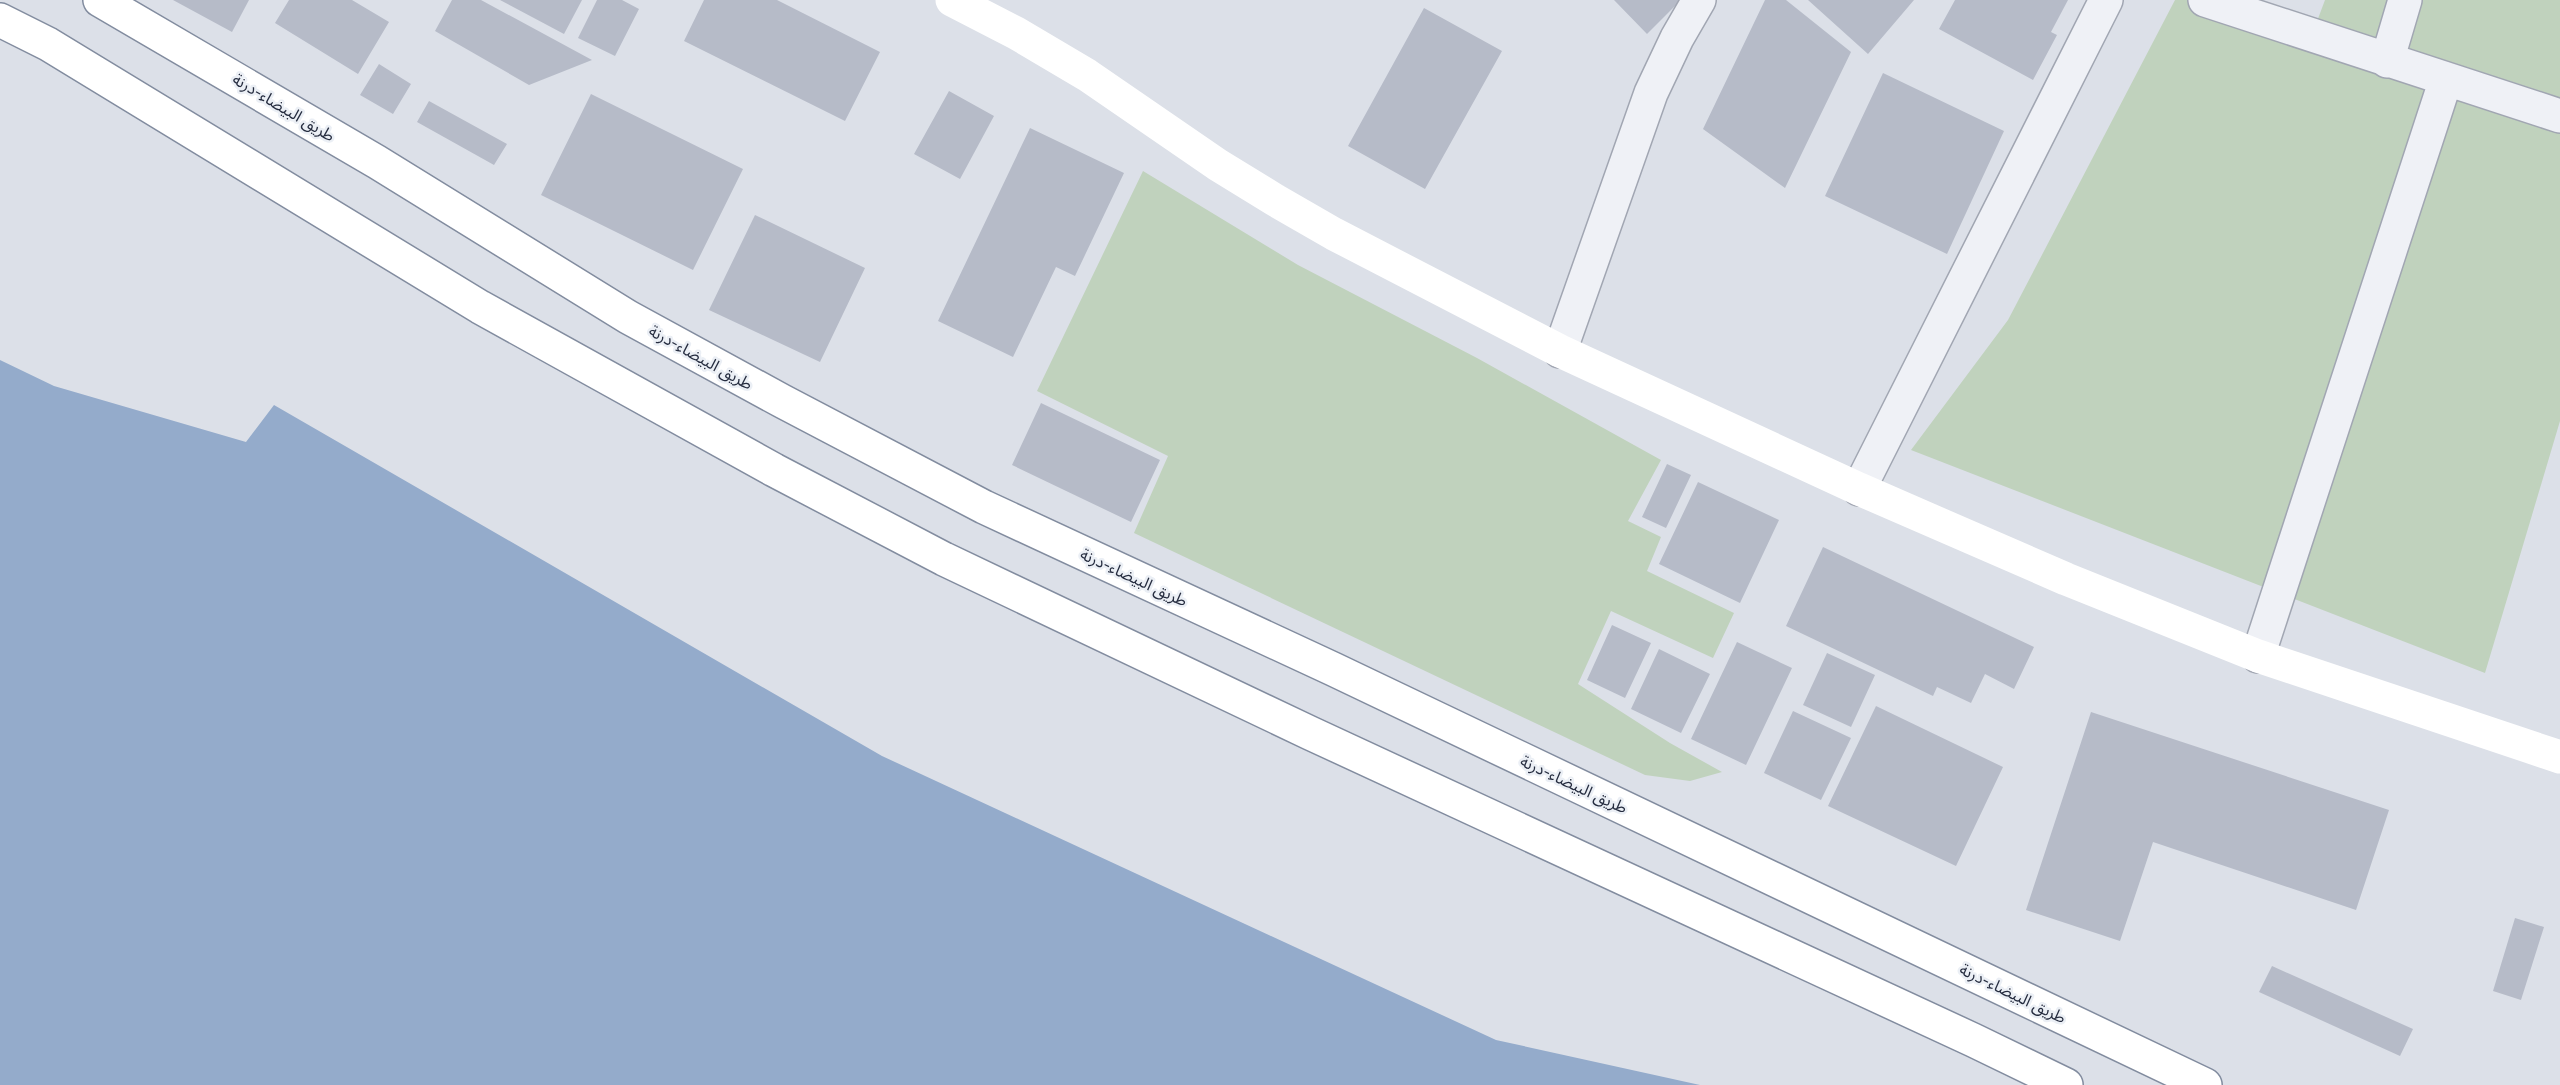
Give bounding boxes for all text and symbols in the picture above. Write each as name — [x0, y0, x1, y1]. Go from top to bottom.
street label: طريق البيضاء-درنة — [229, 69, 338, 146]
street label: طريق البيضاء-درنة — [645, 321, 756, 395]
street label: طريق البيضاء-درنة — [1077, 544, 1191, 612]
street label: طريق البيضاء-درنة — [1517, 751, 1631, 819]
street label: طريق البيضاء-درنة — [1956, 959, 2069, 1028]

